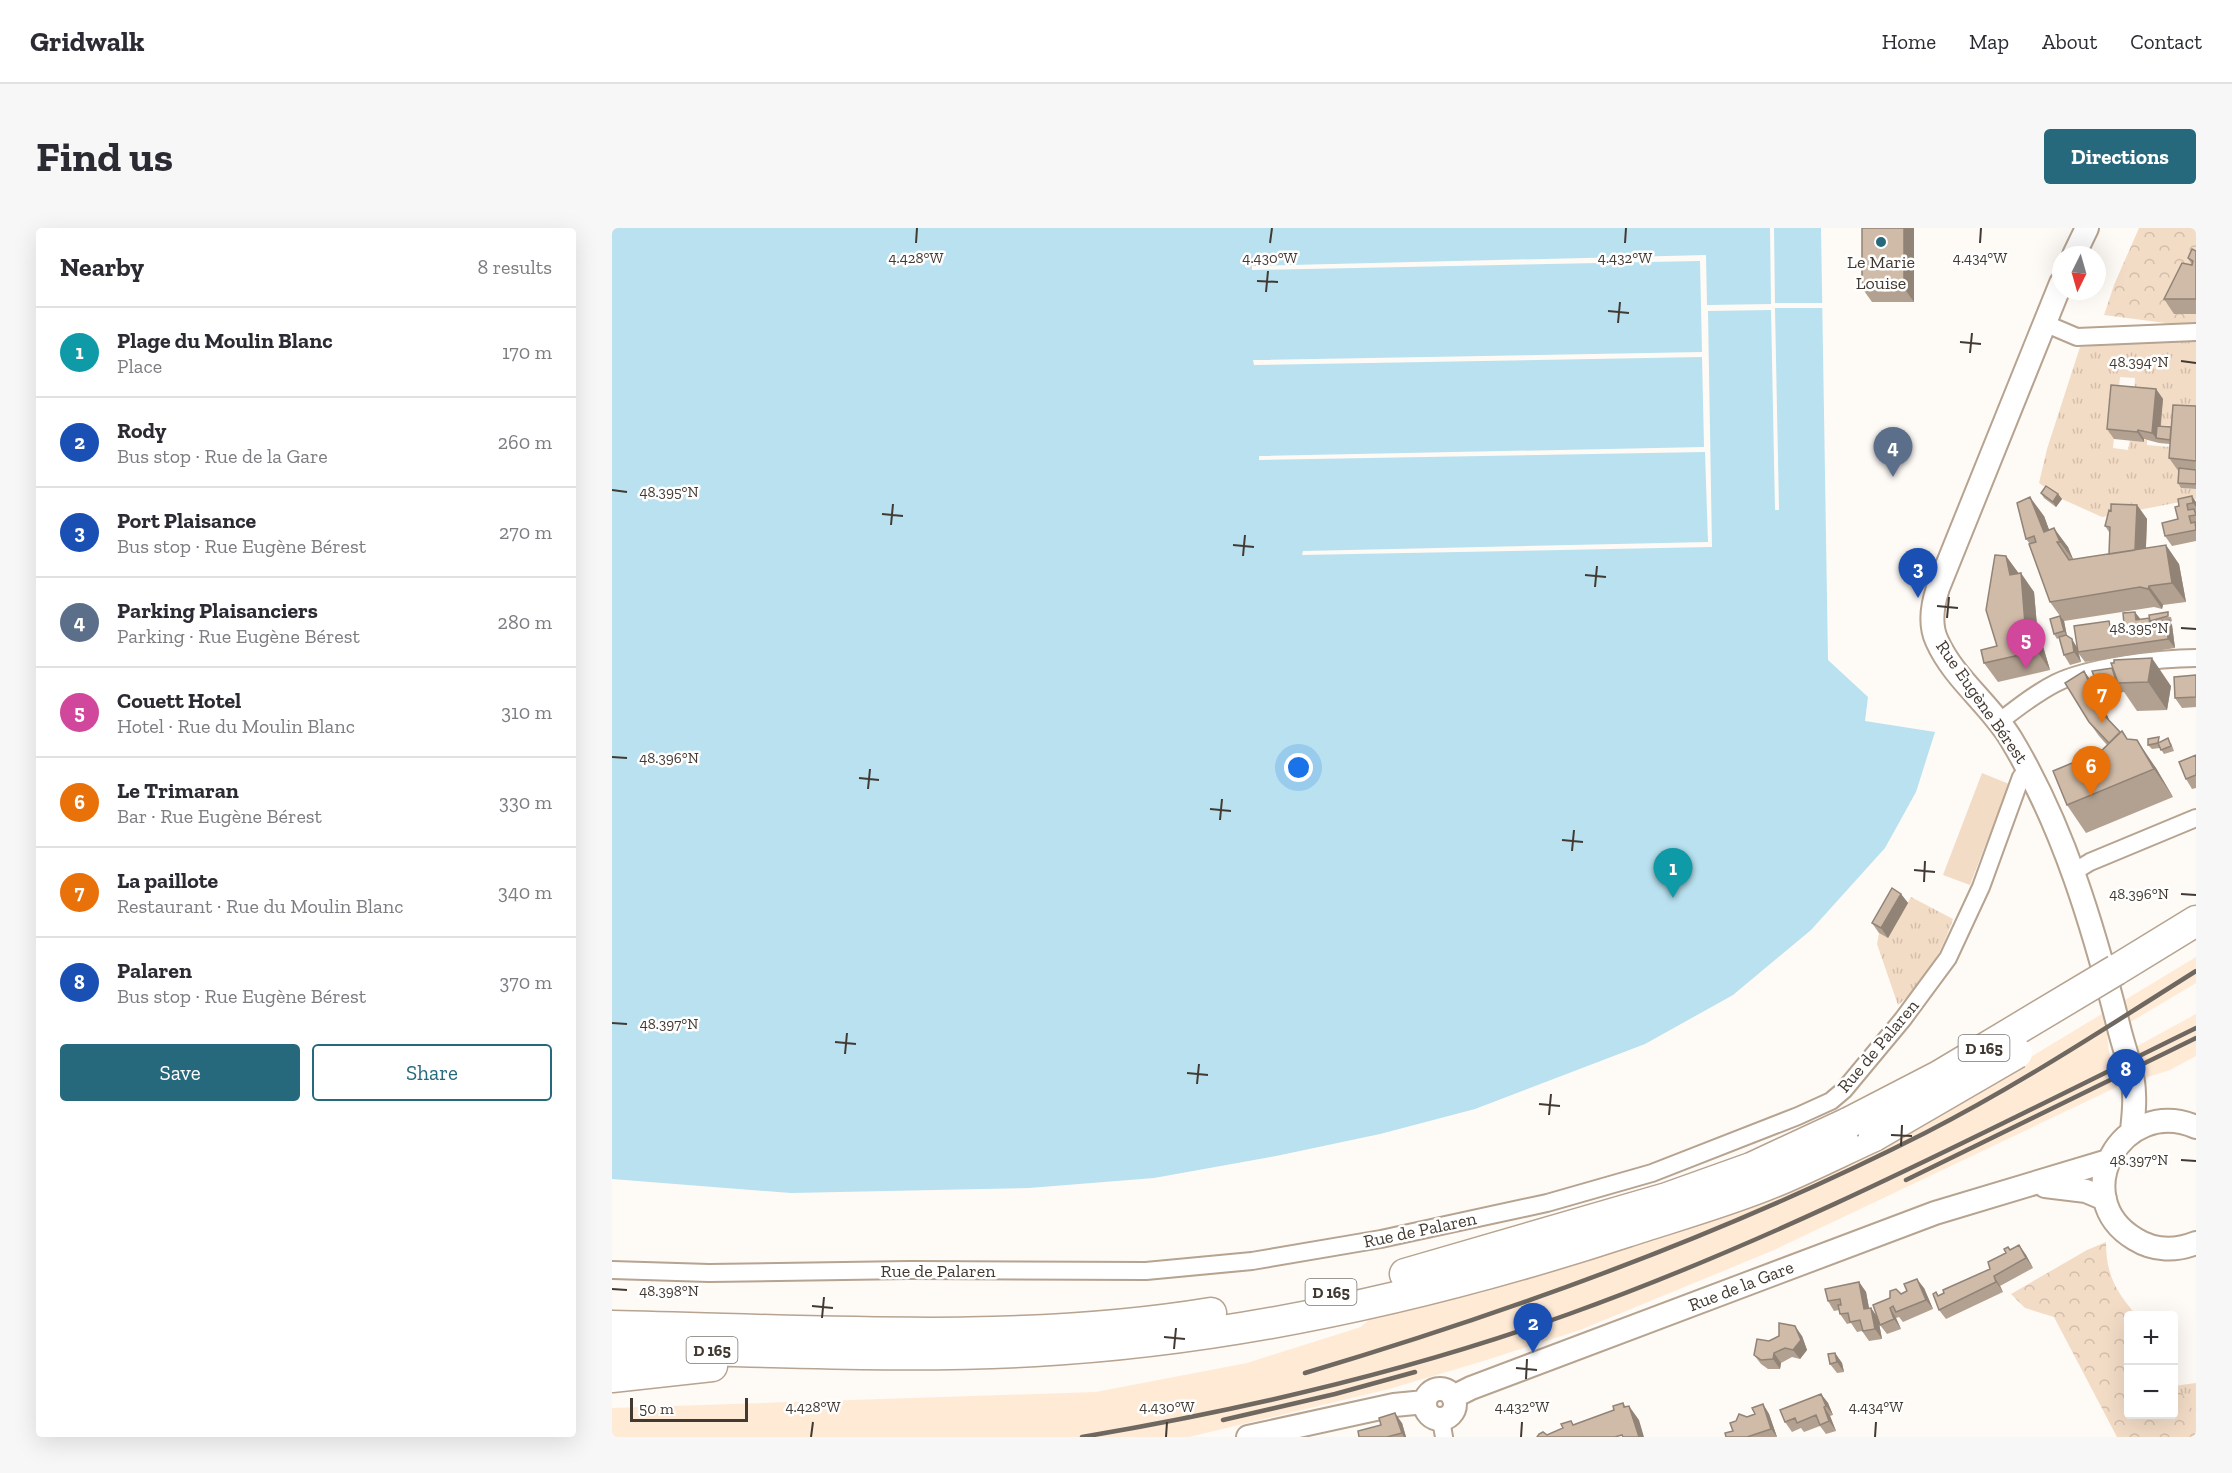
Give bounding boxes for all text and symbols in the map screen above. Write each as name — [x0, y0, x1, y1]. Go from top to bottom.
text: Gridwalk — [30, 25, 144, 58]
text: Home — [1882, 29, 1936, 54]
text: Map — [1969, 29, 2009, 54]
text: About — [2042, 29, 2097, 54]
text: Contact — [2130, 29, 2202, 54]
button: Directions — [2044, 129, 2196, 184]
text: Find us — [36, 131, 173, 182]
marker: Le Marie Louise — [1874, 235, 1888, 249]
north arrow — [2052, 246, 2106, 300]
text: 4.428°W — [888, 249, 944, 267]
text: 4.430°W — [1242, 249, 1298, 267]
text: 4.432°W — [1598, 249, 1652, 267]
text: 4.434°W — [1953, 249, 2007, 267]
text: Nearby — [60, 251, 144, 283]
place label: Le Marie Louise — [1847, 251, 1915, 294]
text: 8 results — [477, 255, 552, 279]
text: Plage du Moulin Blanc — [117, 327, 333, 354]
text: 1 — [75, 340, 84, 364]
text: 170 m — [502, 340, 552, 364]
text: 48.394°N — [2109, 353, 2169, 371]
text: Place — [117, 354, 162, 378]
text: Rody — [117, 417, 166, 444]
pin: 4 — [1874, 428, 1912, 477]
text: 2 — [74, 430, 85, 454]
text: 260 m — [498, 430, 552, 454]
text: Bus stop · Rue de la Gare — [117, 444, 328, 468]
text: 48.395°N — [639, 483, 699, 501]
text: Port Plaisance — [117, 507, 256, 534]
text: 3 — [74, 520, 85, 544]
text: 270 m — [499, 520, 552, 544]
text: Bus stop · Rue Eugène Bérest — [117, 534, 366, 558]
pin: 3 — [1898, 548, 1938, 598]
text: Parking Plaisanciers — [117, 597, 318, 624]
text: 4 — [74, 610, 85, 634]
text: 280 m — [498, 610, 552, 634]
text: 48.395°N — [2109, 619, 2169, 637]
pin: 5 — [2006, 620, 2046, 669]
text: Parking · Rue Eugène Bérest — [117, 624, 360, 648]
street label: Rue Eugène Bérest — [1931, 636, 2033, 768]
pin: 7 — [2082, 674, 2122, 723]
text: Couett Hotel — [117, 687, 241, 714]
text: 5 — [74, 700, 85, 724]
text: 310 m — [501, 700, 552, 724]
text: Hotel · Rue du Moulin Blanc — [117, 714, 355, 738]
pin: 6 — [2072, 746, 2110, 796]
text: 48.396°N — [639, 749, 699, 767]
your location — [1284, 753, 1313, 782]
text: Le Trimaran — [117, 777, 239, 804]
text: 6 — [74, 790, 85, 814]
text: 330 m — [499, 790, 552, 814]
text: Bar · Rue Eugène Bérest — [117, 804, 322, 828]
pin: 1 — [1654, 848, 1692, 898]
text: La paillote — [117, 867, 218, 894]
text: 7 — [75, 880, 84, 904]
text: 340 m — [498, 880, 552, 904]
text: 48.396°N — [2109, 885, 2169, 903]
text: Restaurant · Rue du Moulin Blanc — [117, 894, 403, 918]
text: Palaren — [117, 957, 192, 984]
text: 8 — [74, 970, 85, 994]
text: 370 m — [499, 970, 552, 994]
text: Bus stop · Rue Eugène Bérest — [117, 984, 366, 1008]
street label: Rue de Palaren — [1833, 994, 1924, 1097]
text: 48.397°N — [640, 1015, 698, 1033]
road number: D 165 — [1958, 1035, 2010, 1061]
button: Save — [60, 1044, 300, 1101]
button: Share — [312, 1044, 552, 1101]
pin: 8 — [2106, 1050, 2146, 1099]
text: 48.397°N — [2110, 1151, 2168, 1169]
street label: Rue de Palaren — [1362, 1207, 1479, 1253]
street label: Rue de la Gare — [1685, 1256, 1797, 1316]
street label: Rue de Palaren — [881, 1260, 996, 1282]
road number: D 165 — [1306, 1279, 1356, 1305]
text: 48.398°N — [639, 1282, 699, 1300]
pin: 2 — [1514, 1304, 1552, 1353]
map controls — [2124, 1311, 2178, 1419]
button: + — [2124, 1311, 2178, 1365]
road number: D 165 — [686, 1337, 738, 1363]
button: − — [2124, 1365, 2178, 1419]
scale bar — [630, 1395, 748, 1422]
text: 4.428°W — [785, 1398, 841, 1416]
text: 4.430°W — [1139, 1398, 1195, 1416]
text: 4.432°W — [1495, 1398, 1549, 1416]
text: 4.434°W — [1849, 1398, 1903, 1416]
text: 50 m — [639, 1399, 674, 1418]

